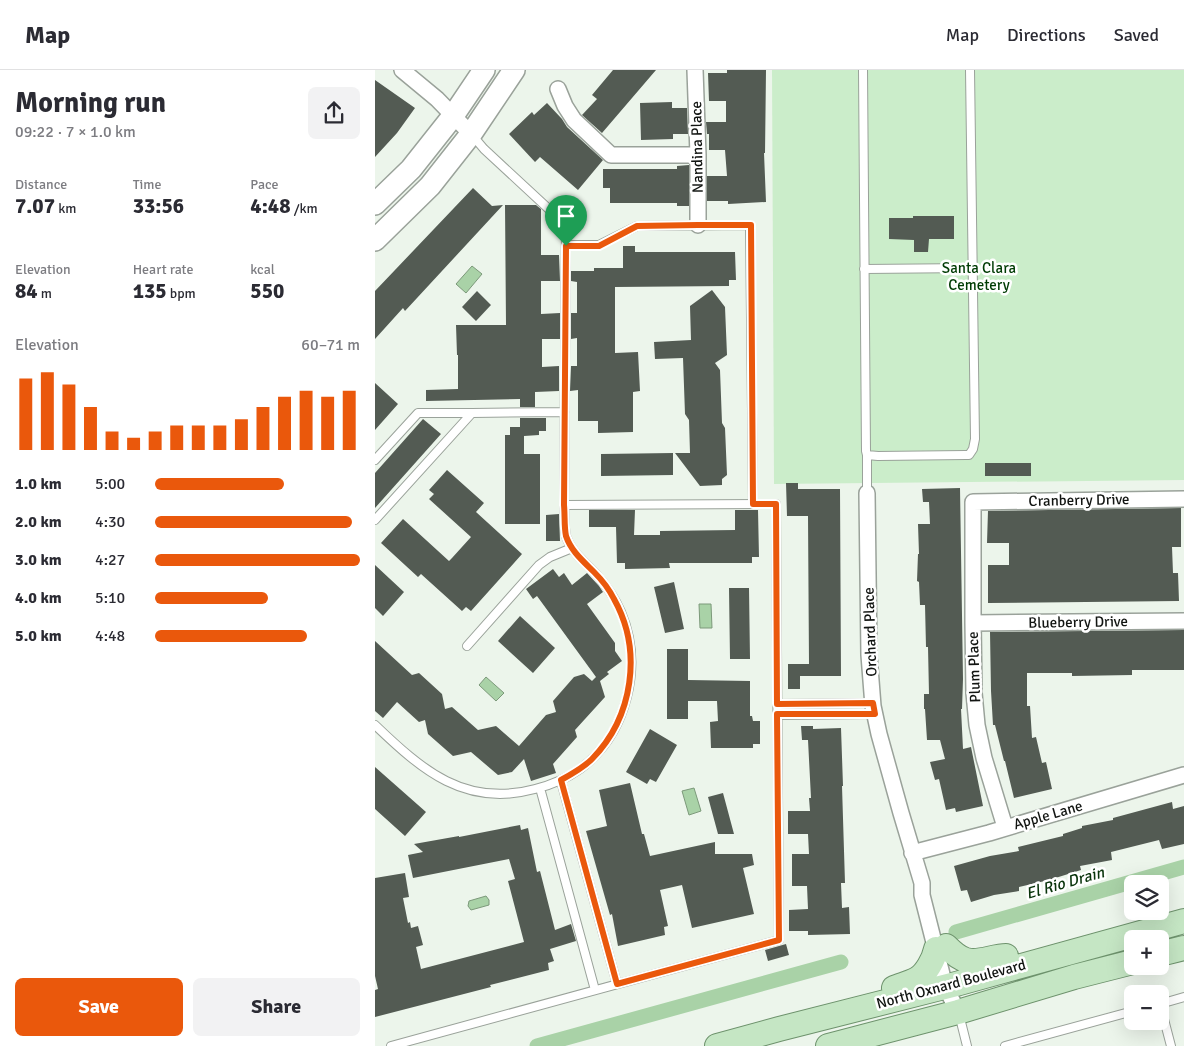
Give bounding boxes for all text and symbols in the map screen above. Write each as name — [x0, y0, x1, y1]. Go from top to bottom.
text: Map — [25, 20, 70, 50]
text: Map — [946, 24, 979, 46]
text: Directions — [1007, 24, 1086, 46]
text: Saved — [1114, 24, 1159, 46]
text: Morning run — [15, 86, 166, 120]
button: share — [308, 87, 360, 139]
street label: Nandina Place — [687, 101, 707, 193]
text: 09:22 · 7 × 1.0 km — [15, 122, 136, 142]
text: Distance — [15, 176, 67, 193]
text: Time — [133, 176, 162, 193]
text: Pace — [250, 176, 279, 193]
text: 7.07 — [15, 193, 55, 219]
text: 33:56 — [133, 193, 184, 219]
text: 4:48 — [250, 193, 291, 219]
pin — [545, 195, 587, 246]
text: km — [55, 200, 76, 217]
text: /km — [291, 200, 318, 217]
icon: arrive — [552, 202, 580, 230]
park label: Santa Clara Cemetery — [942, 259, 1016, 294]
text: Elevation — [15, 261, 71, 278]
text: Heart rate — [133, 261, 193, 278]
text: kcal — [250, 261, 275, 278]
text: 84 — [15, 278, 38, 304]
text: 135 — [133, 278, 167, 304]
text: 550 — [250, 278, 284, 304]
text: m — [38, 285, 52, 302]
text: bpm — [167, 285, 196, 302]
text: Elevation — [15, 335, 79, 355]
text: 60–71 m — [301, 335, 360, 355]
text: 1.0 km — [15, 474, 62, 494]
text: 5:00 — [95, 474, 125, 494]
street label: Cranberry Drive — [1028, 490, 1130, 510]
text: 2.0 km — [15, 512, 62, 532]
text: 4:30 — [95, 512, 125, 532]
text: 3.0 km — [15, 550, 62, 570]
text: 4:27 — [95, 550, 125, 570]
street label: Orchard Place — [859, 587, 881, 677]
text: 4.0 km — [15, 588, 62, 608]
text: 5:10 — [95, 588, 125, 608]
street label: Blueberry Drive — [1028, 612, 1128, 632]
text: 5.0 km — [15, 626, 62, 646]
text: 4:48 — [95, 626, 125, 646]
street label: Plum Place — [964, 631, 984, 703]
street label: Apple Lane — [1011, 797, 1085, 833]
water label: El Rio Drain — [1024, 862, 1108, 904]
map controls — [1124, 875, 1169, 1030]
button: layers — [1124, 875, 1169, 920]
button: + — [1124, 930, 1169, 975]
street label: North Oxnard Boulevard — [874, 955, 1028, 1013]
button: Save — [15, 978, 183, 1036]
button: Share — [193, 978, 360, 1036]
button: − — [1124, 985, 1169, 1030]

